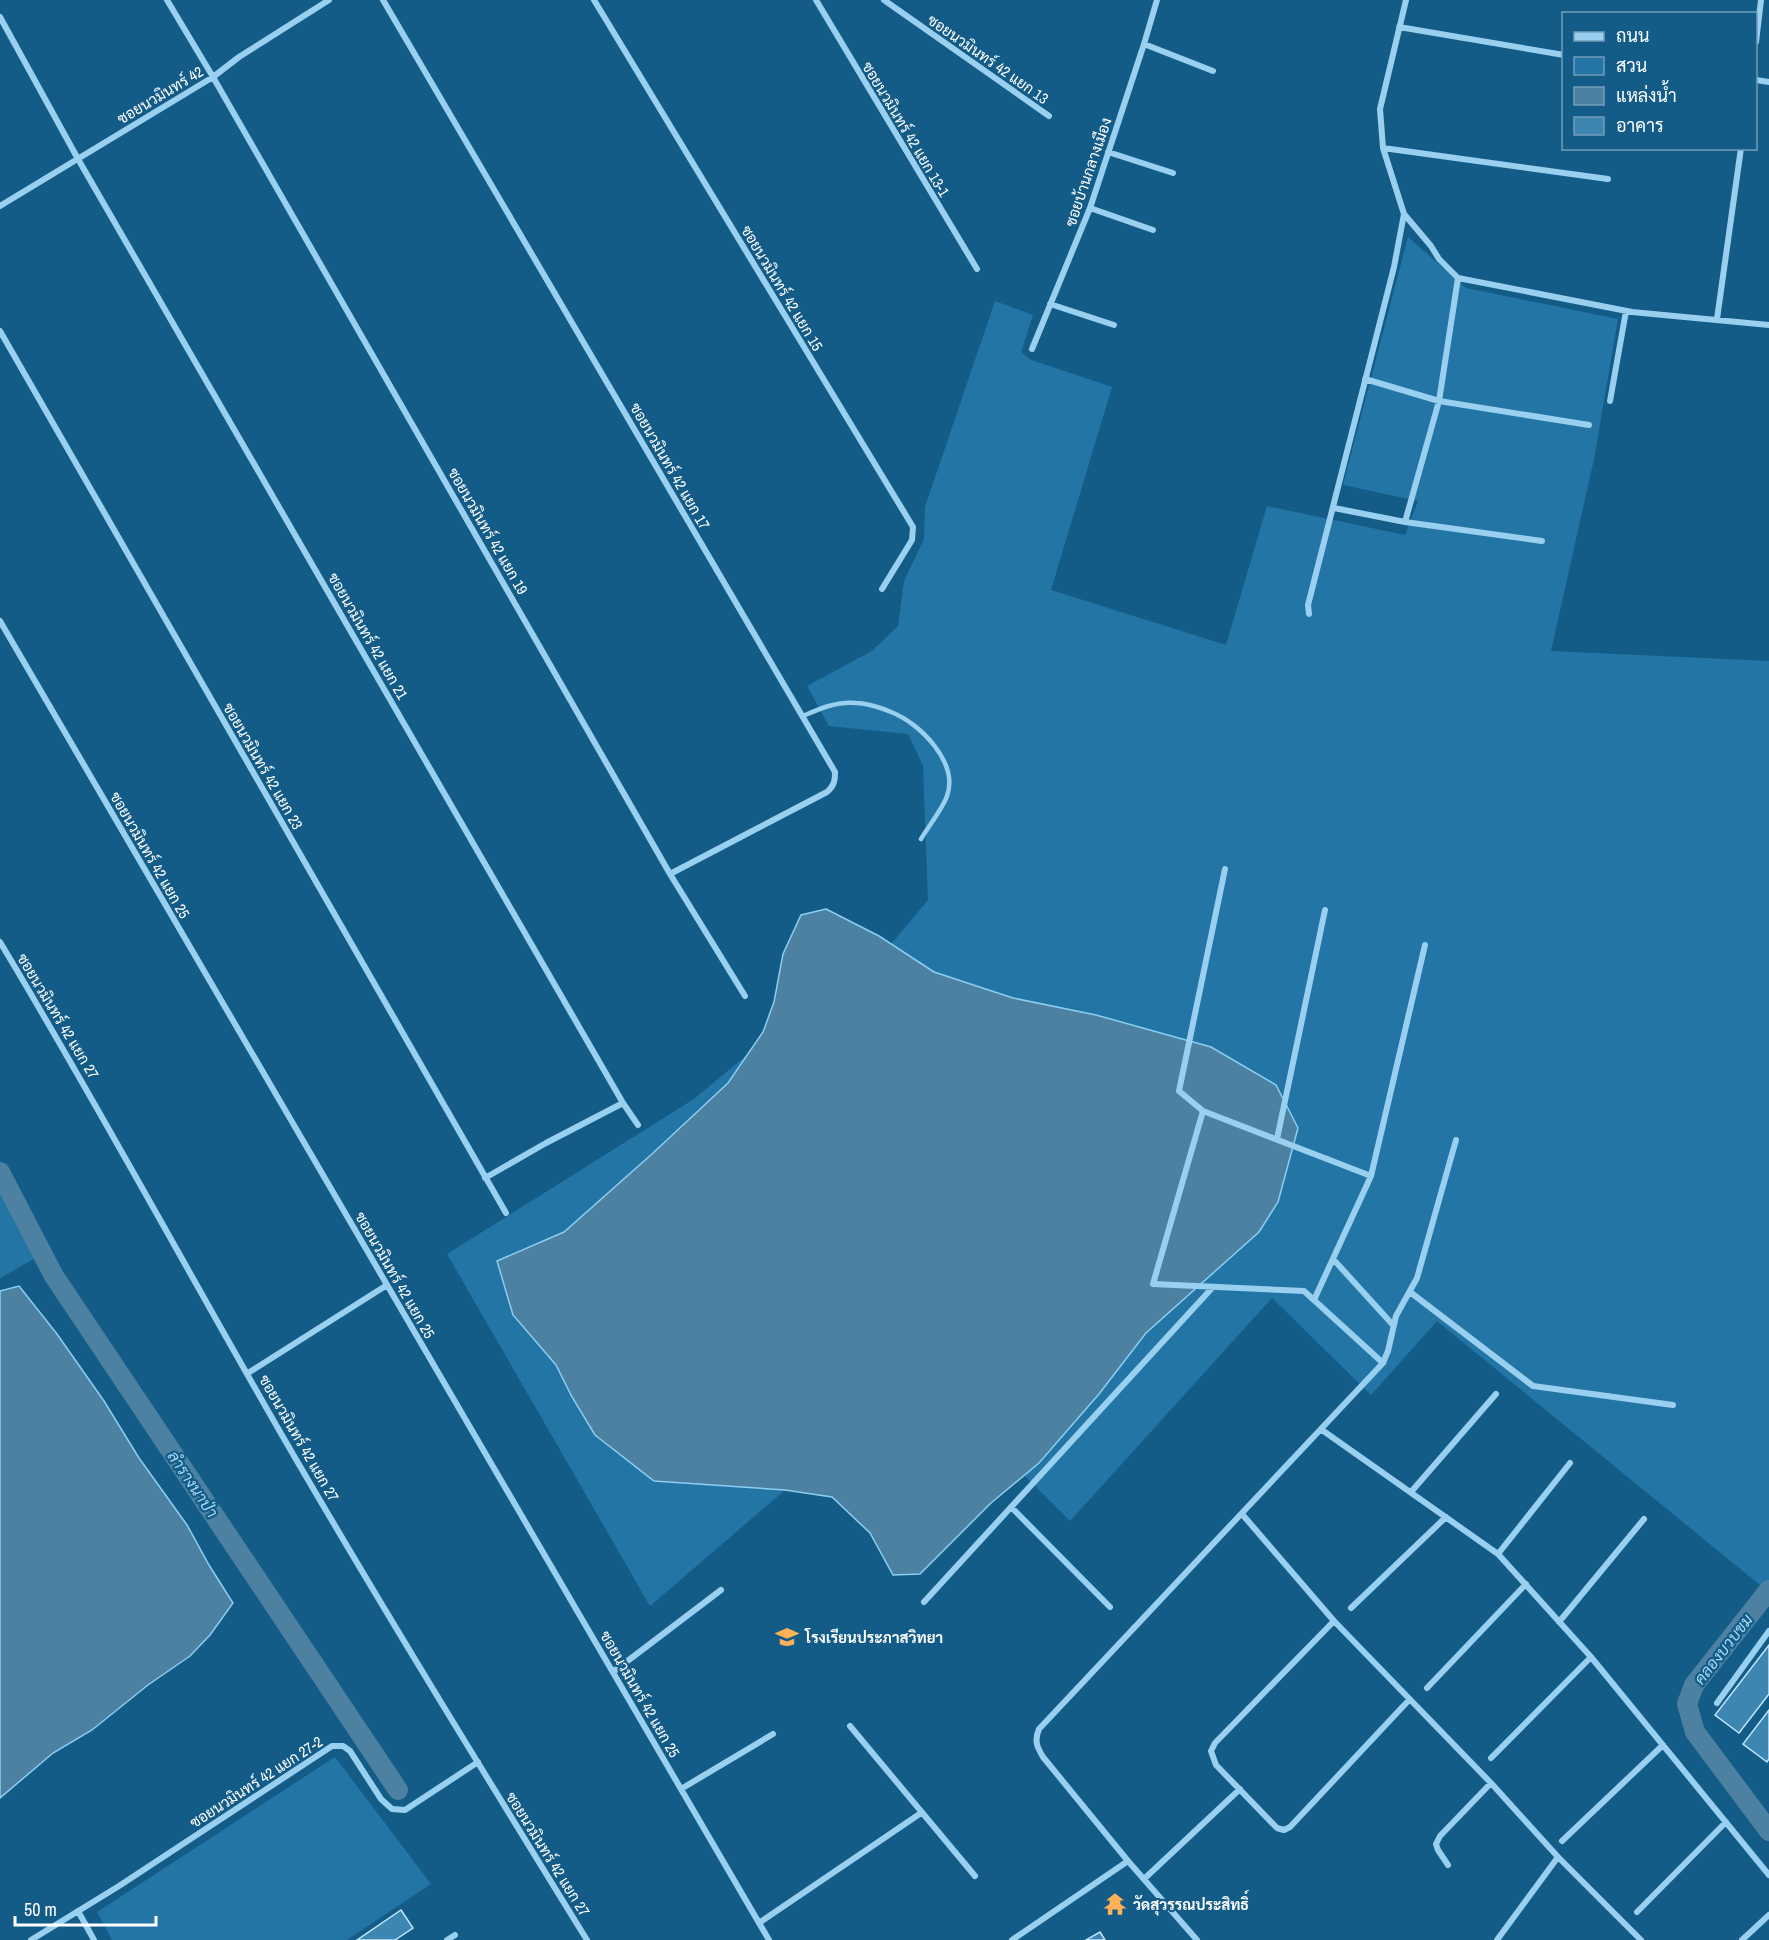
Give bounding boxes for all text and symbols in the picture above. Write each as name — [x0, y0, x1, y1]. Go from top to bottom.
street label: ซอยนวมินทร์ 42 แยก 13 — [923, 9, 1053, 109]
legend — [1562, 12, 1757, 150]
text: ถนน — [1616, 23, 1649, 48]
text: สวน — [1616, 53, 1647, 78]
street label: ซอยนวมินทร์ 42 แยก 13-1 — [857, 58, 955, 201]
street label: ซอยนวมินทร์ 42 — [113, 61, 207, 129]
text: แหล่งน้ำ — [1616, 80, 1677, 108]
text: อาคาร — [1616, 113, 1664, 138]
street label: ซอยบ้านกลางเมือง — [1060, 115, 1116, 229]
street label: ซอยนวมินทร์ 42 แยก 15 — [736, 221, 828, 355]
street label: ซอยนวมินทร์ 42 แยก 17 — [625, 399, 715, 533]
street label: ซอยนวมินทร์ 42 แยก 19 — [443, 464, 533, 598]
street label: ซอยนวมินทร์ 42 แยก 21 — [323, 569, 413, 703]
street label: ซอยนวมินทร์ 42 แยก 23 — [218, 699, 308, 833]
street label: ซอยนวมินทร์ 42 แยก 25 — [105, 788, 195, 922]
street label: ซอยนวมินทร์ 42 แยก 27 — [12, 949, 104, 1083]
street label: ซอยนวมินทร์ 42 แยก 25 — [350, 1208, 440, 1342]
street label: ซอยนวมินทร์ 42 แยก 27 — [254, 1371, 344, 1505]
water label: ลำรางนาป่า — [163, 1446, 223, 1522]
water label: คลองบวบขม — [1689, 1609, 1758, 1689]
school or university icon: โรงเรียนประภาสวิทยา — [774, 1624, 800, 1650]
street label: ซอยนวมินทร์ 42 แยก 25 — [595, 1627, 685, 1761]
place label: โรงเรียนประภาสวิทยา — [804, 1627, 943, 1648]
street label: ซอยนวมินทร์ 42 แยก 27-2 — [186, 1731, 327, 1833]
street label: ซอยนวมินทร์ 42 แยก 27 — [501, 1788, 595, 1920]
scale bar — [15, 1889, 156, 1927]
place label: วัดสุวรรณประสิทธิ์ — [1133, 1889, 1249, 1916]
temple icon: วัดสุวรรณประสิทธิ์ — [1102, 1891, 1128, 1917]
text: 50 m — [24, 1897, 57, 1922]

